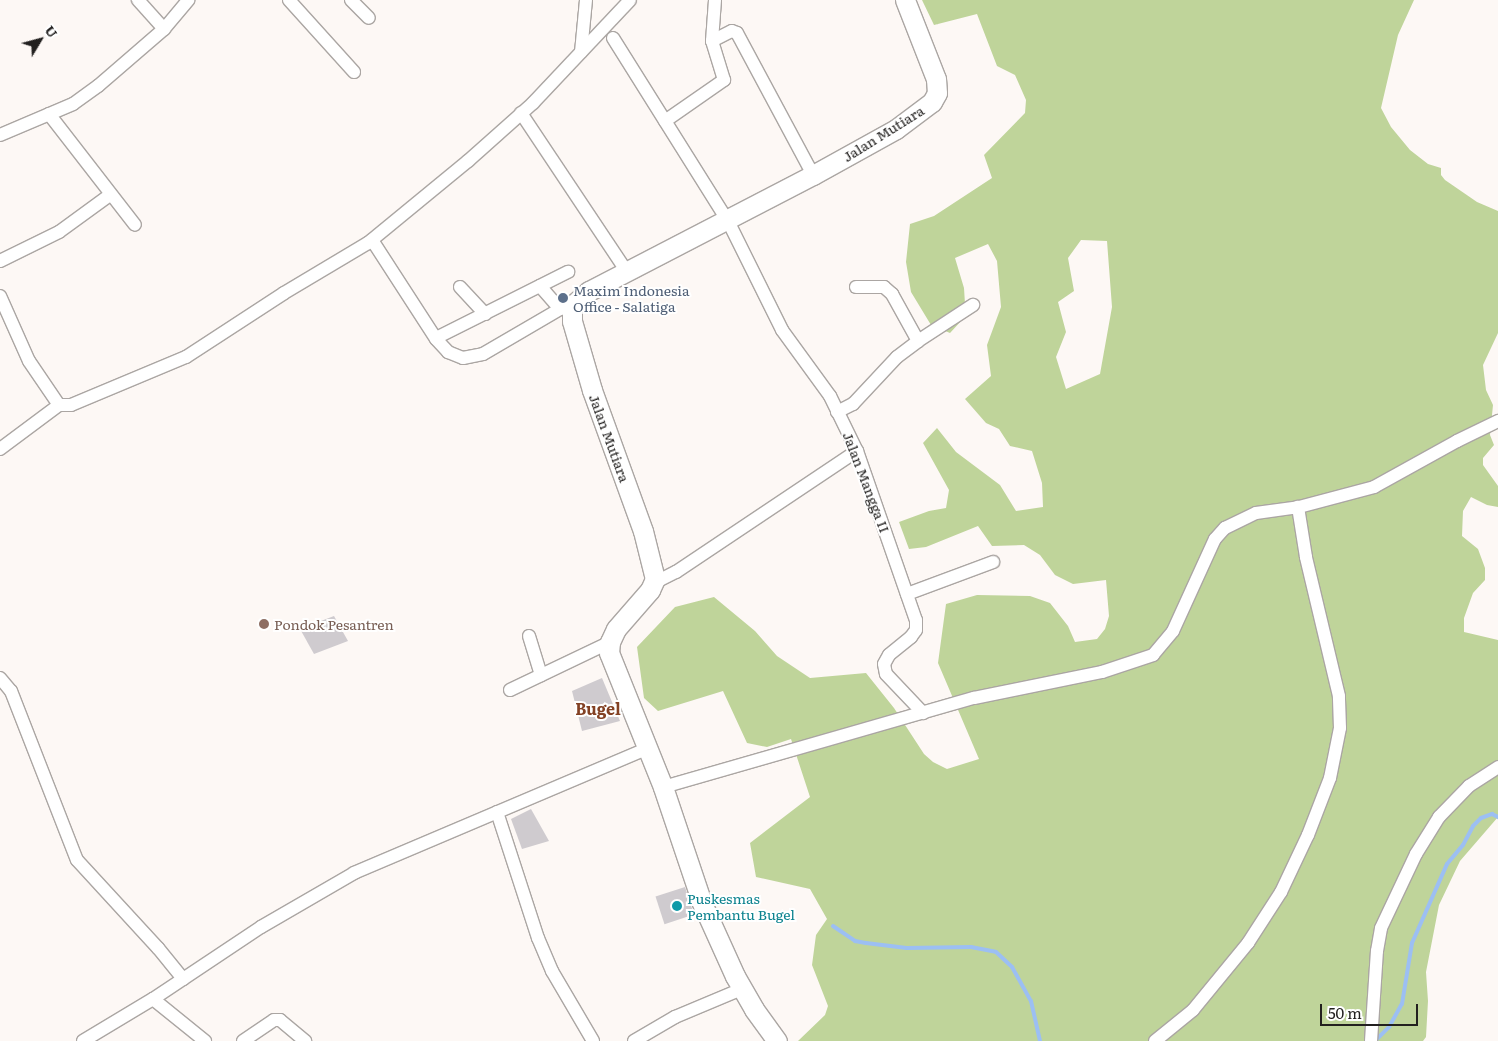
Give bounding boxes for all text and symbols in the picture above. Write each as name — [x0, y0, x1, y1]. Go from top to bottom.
north arrow — [15, 15, 65, 65]
text: U — [41, 21, 63, 41]
street label: Jalan Mutiara — [839, 101, 927, 165]
place label: Maxim Indonesia Office - Salatiga — [573, 282, 689, 314]
marker: Maxim Indonesia Office - Salatiga — [557, 292, 569, 304]
street label: Jalan Mutiara — [586, 392, 634, 484]
street label: Jalan Mangga II — [840, 429, 894, 535]
place label: Pondok Pesantren — [274, 616, 394, 632]
marker: Pondok Pesantren — [258, 618, 270, 630]
district label: Bugel — [575, 698, 621, 718]
place label: Puskesmas Pembantu Bugel — [687, 890, 795, 922]
marker: Puskesmas Pembantu Bugel — [671, 900, 683, 912]
scale bar — [1323, 994, 1420, 1026]
text: 50 m — [1328, 1001, 1362, 1024]

